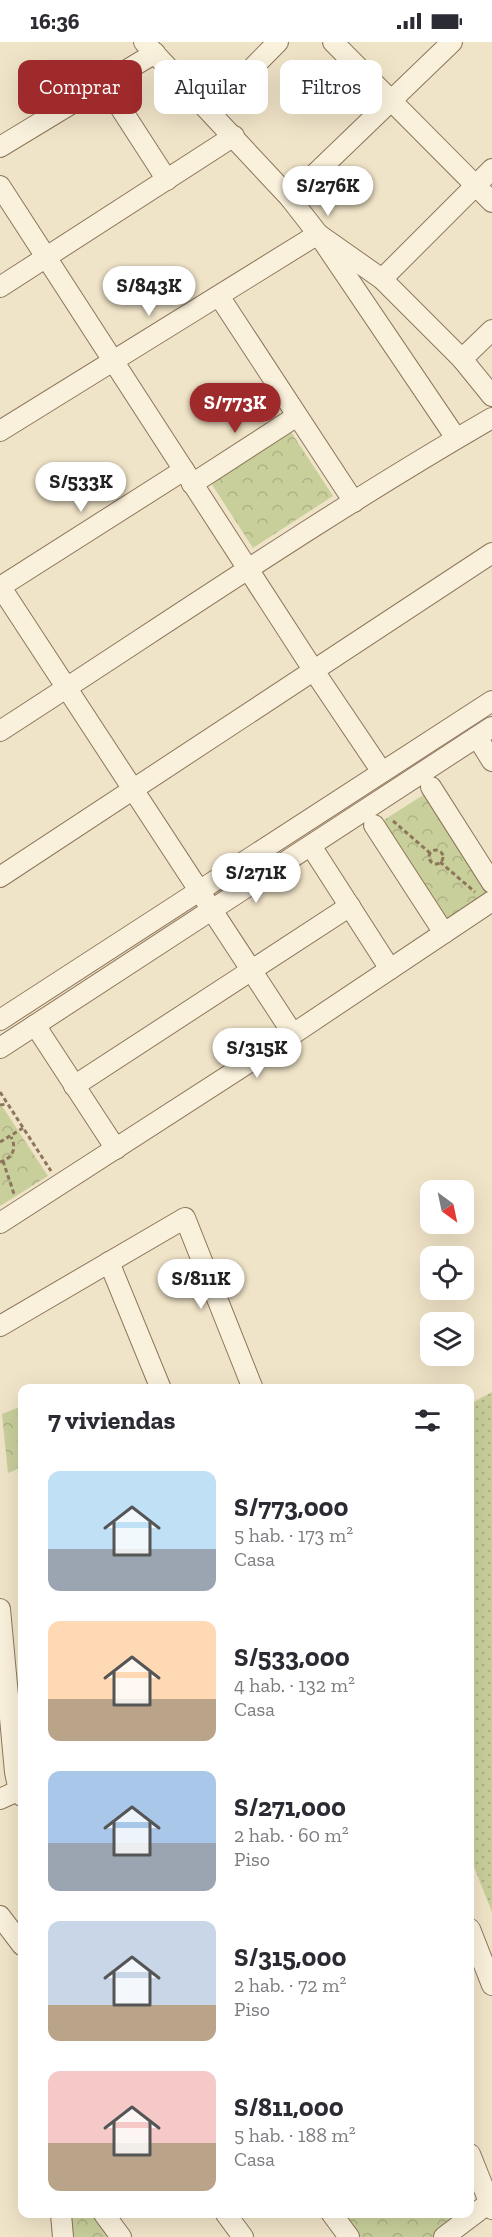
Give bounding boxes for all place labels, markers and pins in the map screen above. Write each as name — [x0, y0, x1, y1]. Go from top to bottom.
pin: S/276K — [279, 166, 377, 217]
pin: S/843K — [100, 266, 198, 317]
pin: S/773K — [186, 383, 284, 434]
pin: S/533K — [32, 462, 130, 513]
pin: S/271K — [207, 853, 305, 904]
pin: S/315K — [208, 1028, 306, 1079]
pin: S/811K — [152, 1259, 250, 1310]

